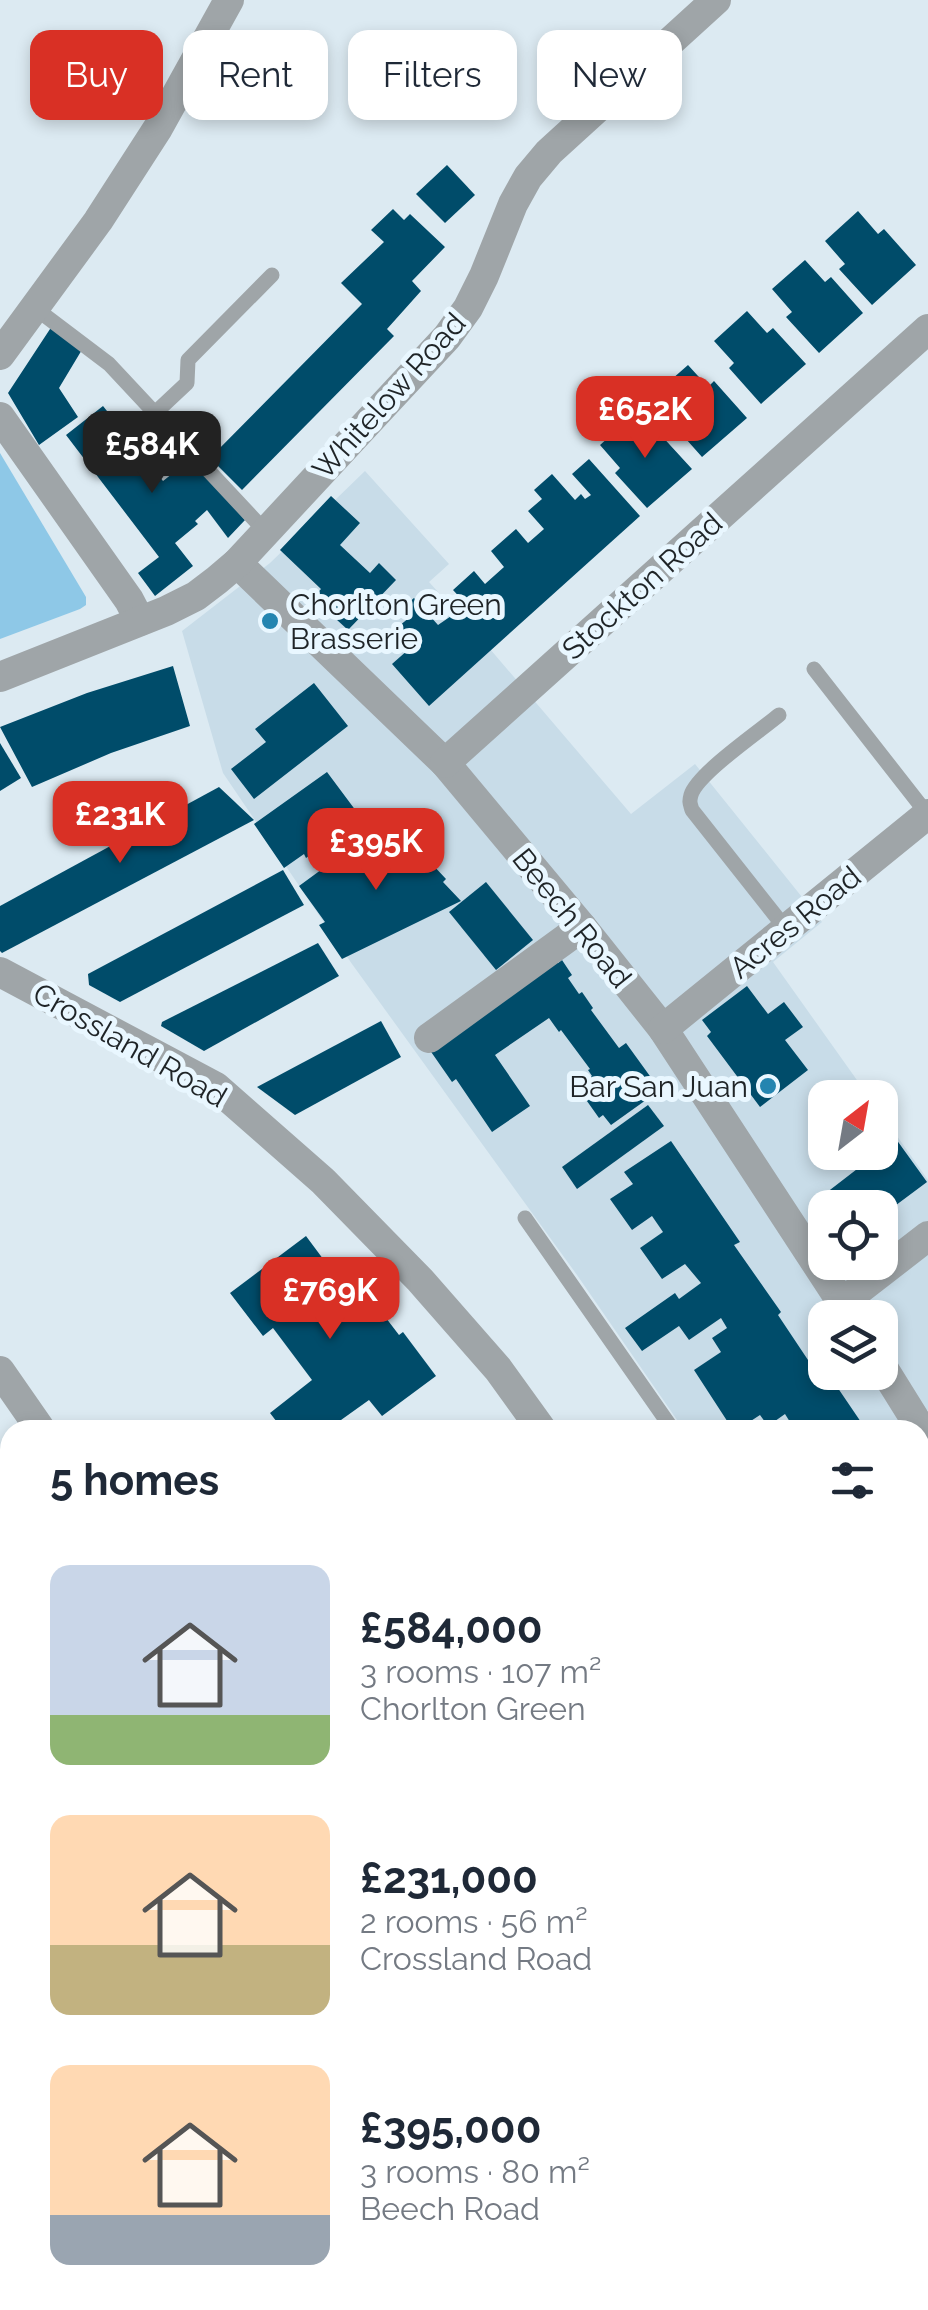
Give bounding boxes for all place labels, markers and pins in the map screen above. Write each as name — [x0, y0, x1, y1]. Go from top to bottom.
pin: £652K — [575, 376, 715, 461]
pin: £584K — [82, 411, 222, 496]
place label: Chorlton Green Brasserie — [290, 587, 502, 656]
marker: Chorlton Green Brasserie — [259, 610, 281, 632]
pin: £231K — [50, 781, 190, 866]
pin: £395K — [306, 808, 446, 893]
place label: Bar San Juan — [569, 1069, 748, 1104]
marker: Bar San Juan — [757, 1075, 779, 1097]
pin: £769K — [260, 1257, 400, 1342]

